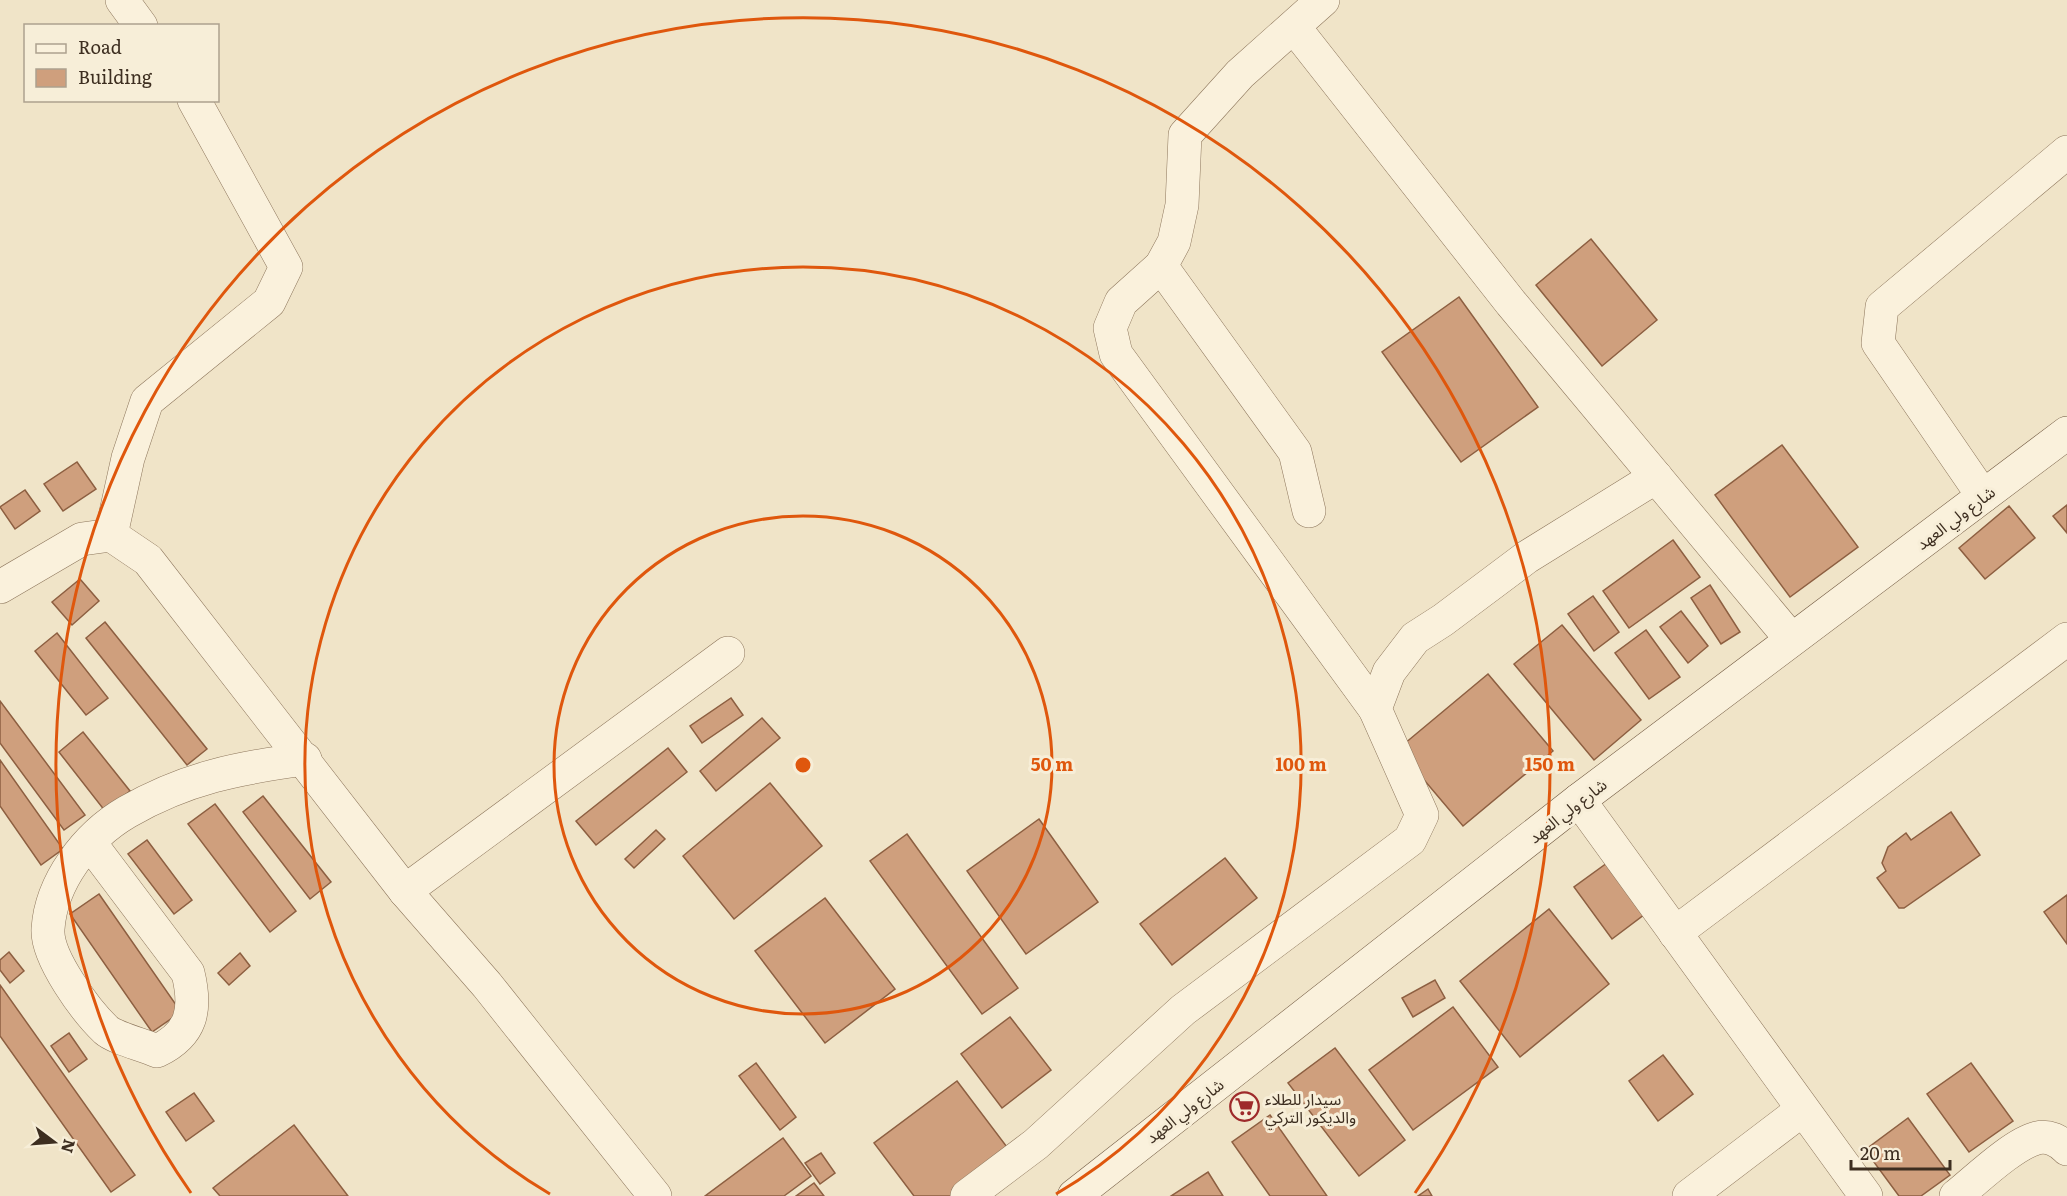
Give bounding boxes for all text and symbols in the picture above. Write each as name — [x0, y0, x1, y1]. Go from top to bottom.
legend — [24, 24, 219, 102]
text: Road — [78, 33, 122, 60]
text: Building — [78, 63, 153, 90]
street label: شارع ولي العهد — [1910, 479, 2001, 556]
text: 50 m — [1031, 750, 1073, 777]
text: 100 m — [1275, 750, 1327, 777]
text: 150 m — [1525, 750, 1575, 777]
centre of rings — [793, 755, 813, 775]
street label: شارع ولي العهد — [1523, 772, 1613, 850]
street label: شارع ولي العهد — [1140, 1072, 1230, 1150]
place label: سيدار للطلاء والديكور التركي — [1265, 1086, 1356, 1130]
supermarket icon: سيدار للطلاء والديكور التركي — [1228, 1091, 1260, 1123]
north arrow — [24, 1112, 84, 1172]
scale bar — [1851, 1133, 1950, 1171]
text: N — [56, 1137, 83, 1156]
text: 20 m — [1860, 1139, 1901, 1166]

